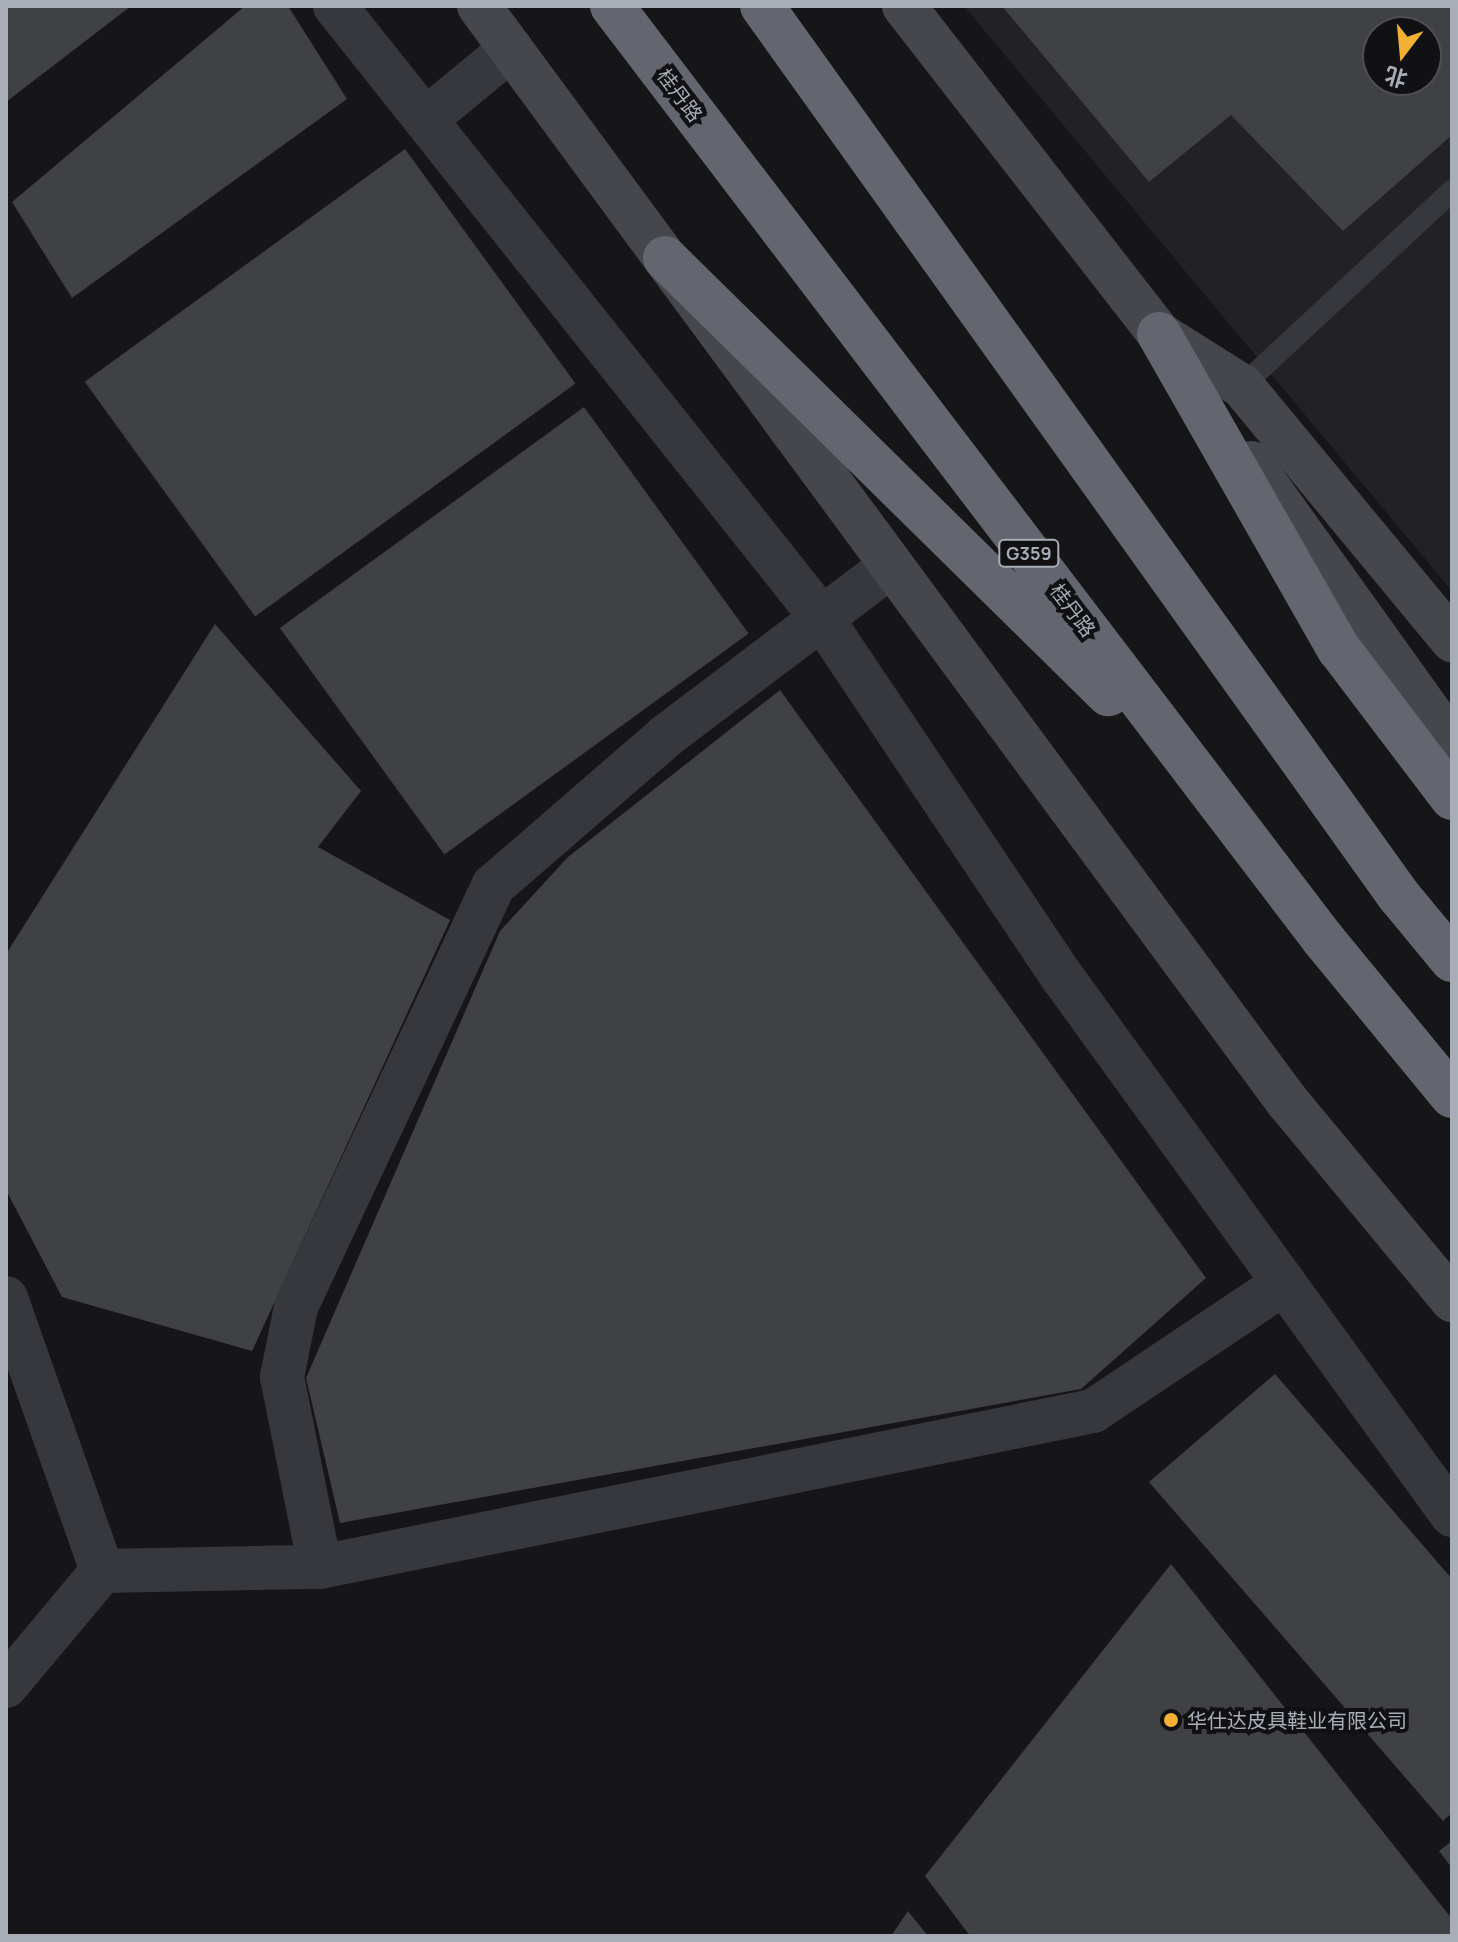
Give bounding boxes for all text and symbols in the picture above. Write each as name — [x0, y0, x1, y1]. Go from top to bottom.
north arrow — [1362, 16, 1442, 96]
text: 北 — [1381, 60, 1411, 95]
street label: 桂丹路 — [652, 64, 708, 126]
road number: G359 — [997, 539, 1061, 567]
street label: 桂丹路 — [1045, 579, 1101, 641]
place label: 华仕达皮具鞋业有限公司 — [1187, 1708, 1407, 1732]
marker: 华仕达皮具鞋业有限公司 — [1162, 1711, 1180, 1729]

